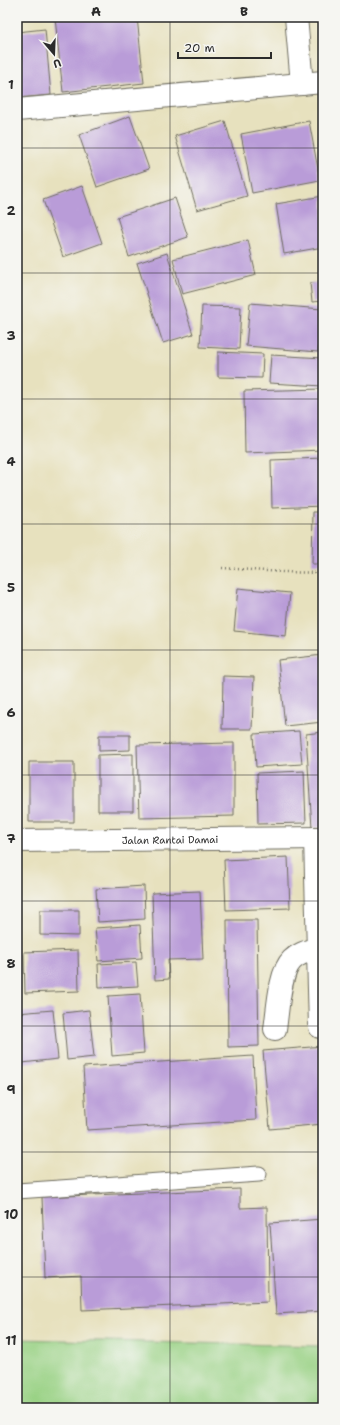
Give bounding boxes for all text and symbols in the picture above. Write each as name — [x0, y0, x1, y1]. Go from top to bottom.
text: A — [91, 3, 101, 20]
text: B — [240, 3, 248, 20]
north arrow — [34, 34, 74, 74]
scale bar — [178, 34, 271, 60]
text: 20 m — [184, 40, 215, 56]
text: U — [51, 55, 63, 71]
text: 1 — [8, 76, 14, 93]
text: 2 — [6, 202, 16, 219]
text: 3 — [6, 327, 16, 344]
text: 4 — [6, 453, 16, 470]
text: 5 — [7, 579, 15, 596]
text: 6 — [6, 704, 16, 721]
text: 7 — [6, 830, 16, 847]
street label: Jalan Rantai Damai — [122, 833, 219, 847]
text: 8 — [6, 955, 16, 972]
text: 9 — [6, 1081, 16, 1098]
text: 10 — [4, 1206, 18, 1223]
text: 11 — [5, 1332, 17, 1349]

